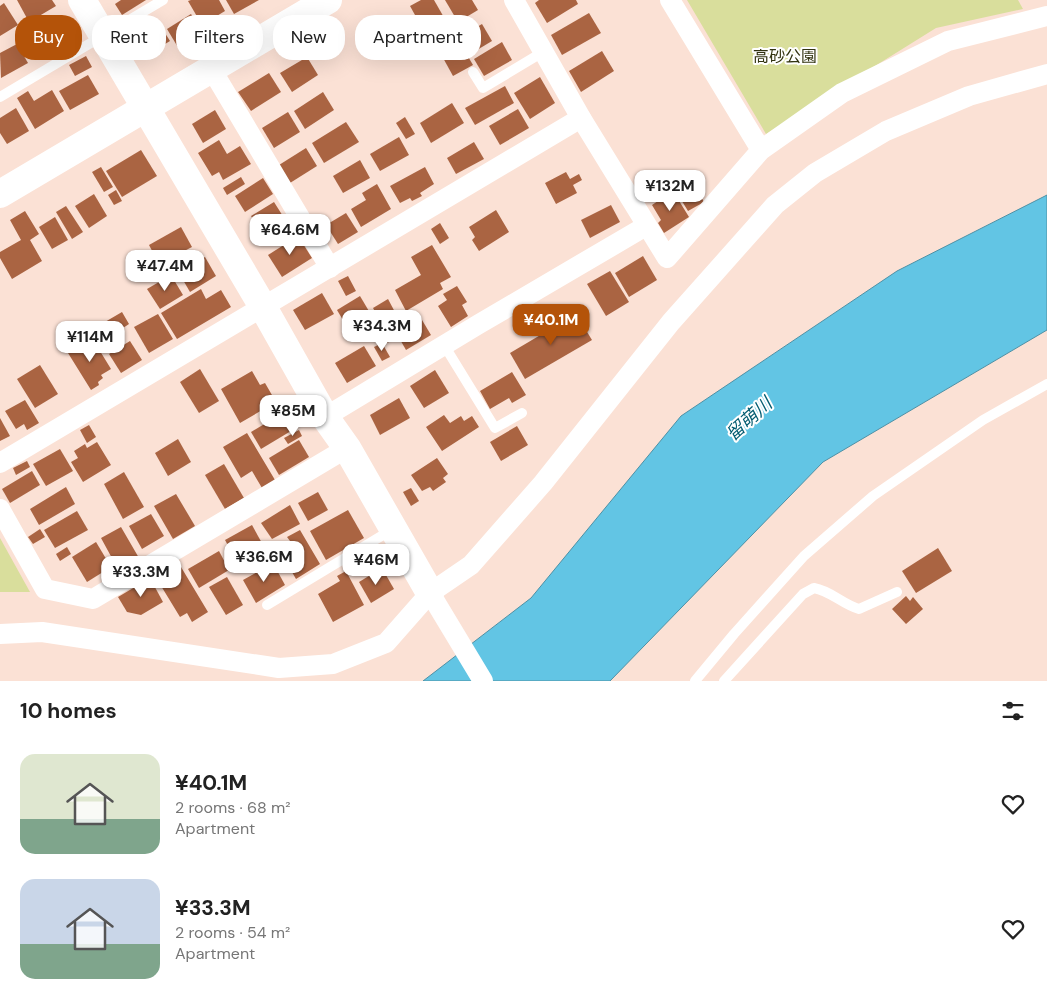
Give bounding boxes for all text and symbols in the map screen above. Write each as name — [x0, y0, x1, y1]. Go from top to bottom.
chip: Buy — [15, 15, 82, 60]
chip: Rent — [92, 15, 166, 60]
chip: Filters — [176, 15, 263, 60]
chip: New — [273, 15, 345, 60]
chip: Apartment — [355, 15, 481, 60]
park label: 高砂公園 — [753, 46, 817, 67]
pin: ¥132M — [635, 170, 705, 212]
text: ¥132M — [645, 175, 695, 196]
pin: ¥64.6M — [249, 214, 331, 256]
text: ¥64.6M — [261, 219, 319, 240]
pin: ¥47.4M — [124, 250, 206, 292]
text: ¥47.4M — [136, 255, 194, 276]
pin: ¥40.1M — [510, 304, 592, 346]
text: ¥40.1M — [524, 309, 578, 330]
pin: ¥34.3M — [341, 310, 423, 352]
text: ¥34.3M — [353, 315, 411, 336]
pin: ¥114M — [55, 320, 125, 363]
text: ¥114M — [67, 326, 113, 347]
water label: 留萌川 — [721, 391, 779, 446]
pin: ¥85M — [263, 394, 323, 437]
text: ¥85M — [271, 400, 315, 421]
pin: ¥36.6M — [223, 540, 305, 583]
pin: ¥46M — [346, 544, 406, 586]
text: ¥36.6M — [235, 546, 293, 567]
text: ¥46M — [353, 549, 399, 570]
pin: ¥33.3M — [100, 556, 182, 598]
text: ¥33.3M — [112, 561, 170, 582]
text: 10 homes — [20, 697, 117, 725]
icon: filters — [999, 697, 1027, 725]
text: ¥40.1M — [175, 769, 247, 797]
icon: home — [60, 774, 120, 834]
icon: heart — [999, 790, 1027, 818]
text: 2 rooms · 68 m² — [175, 797, 291, 818]
text: Apartment — [175, 818, 255, 839]
text: ¥33.3M — [175, 894, 251, 922]
icon: home — [60, 899, 120, 959]
icon: heart — [999, 915, 1027, 943]
text: 2 rooms · 54 m² — [175, 922, 290, 943]
text: Apartment — [175, 943, 255, 964]

